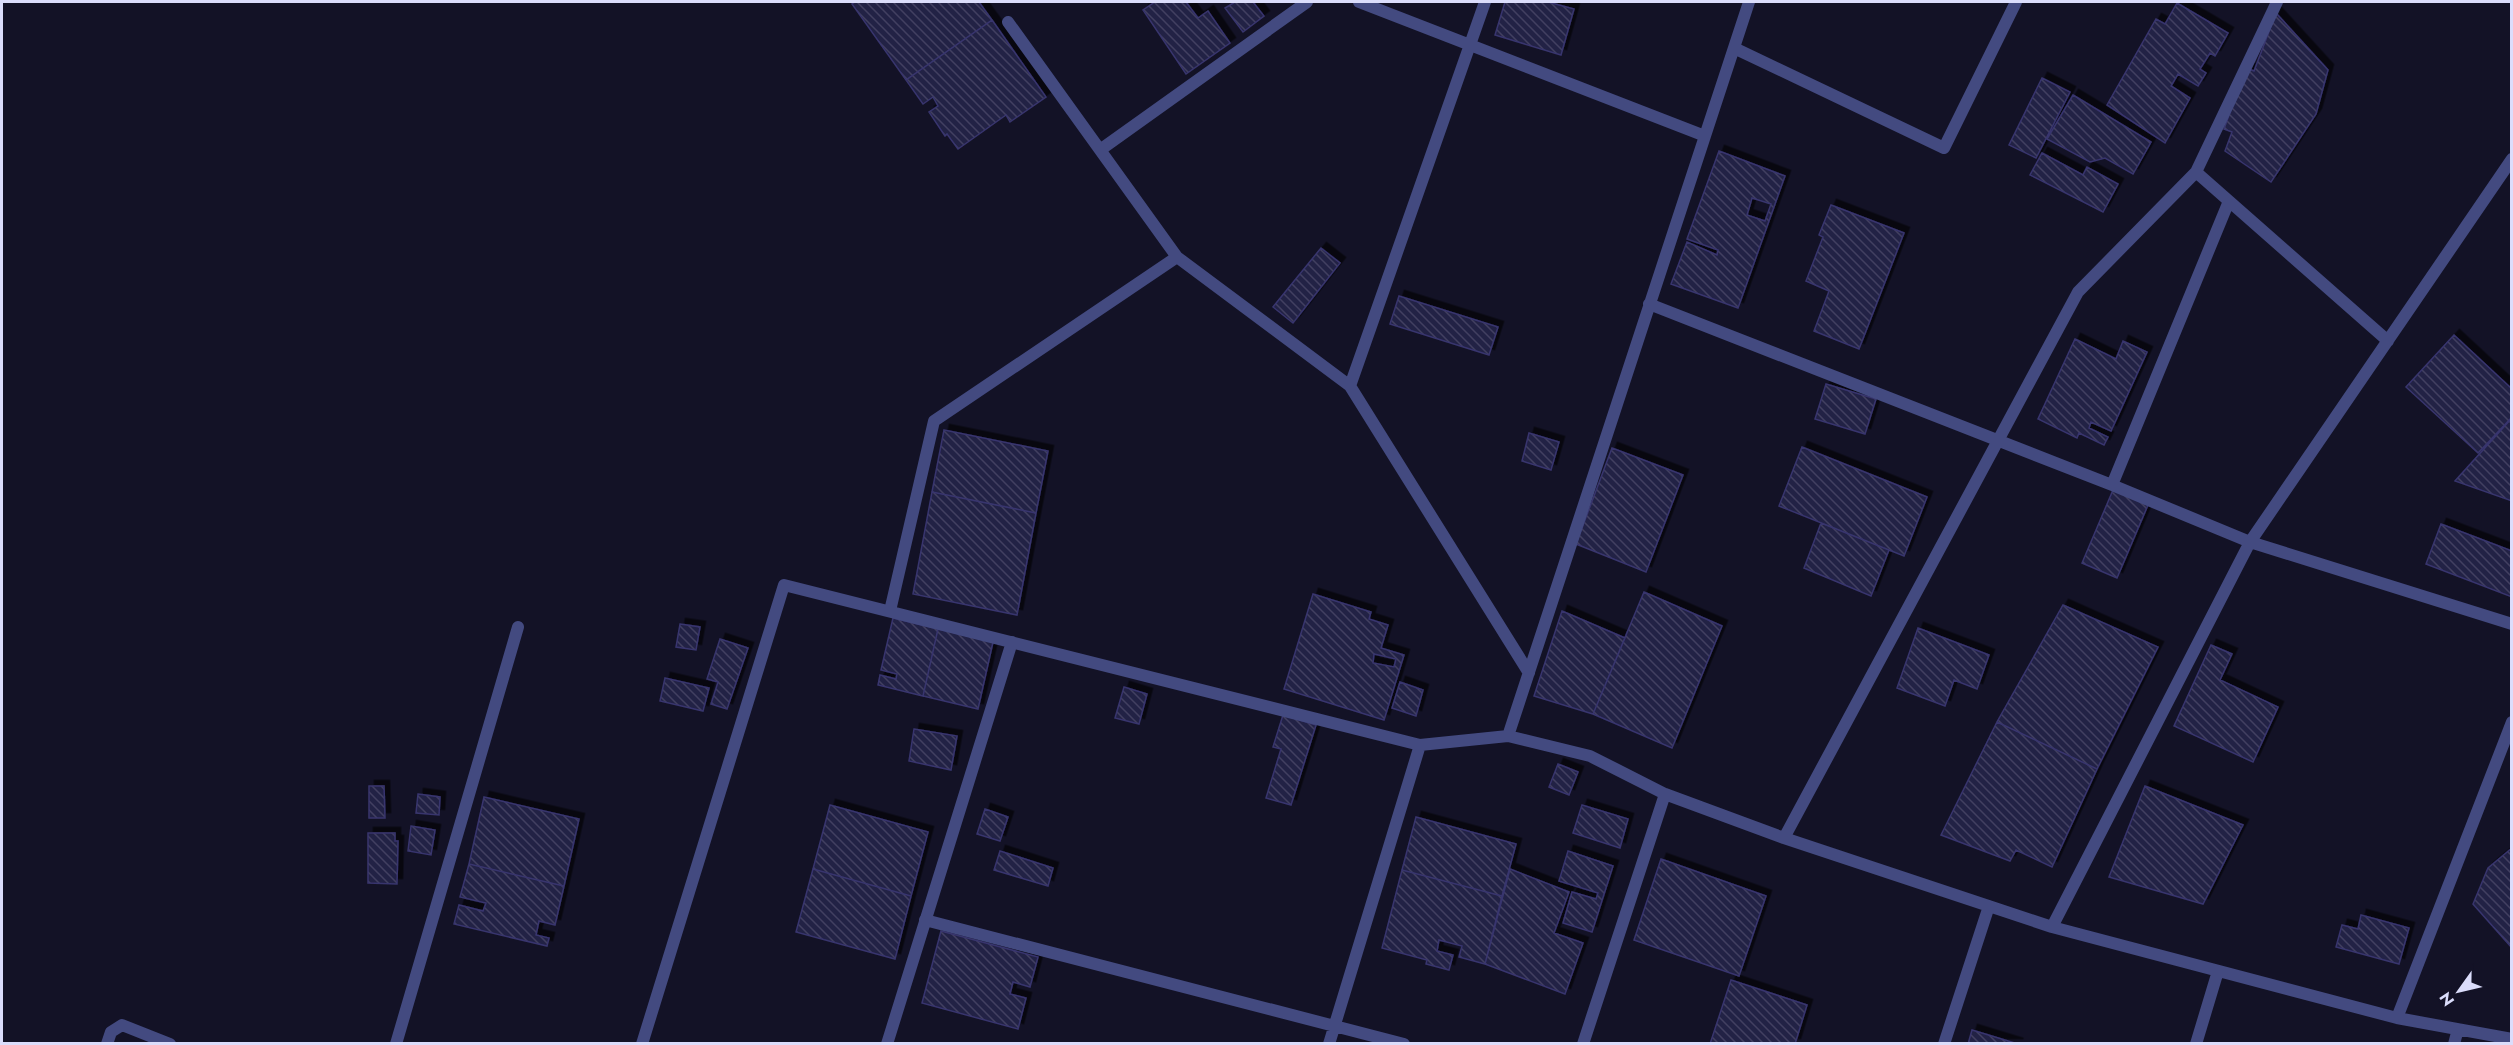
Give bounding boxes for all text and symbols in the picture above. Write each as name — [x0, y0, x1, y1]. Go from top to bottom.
north arrow — [2429, 961, 2489, 1021]
text: N — [2434, 987, 2460, 1011]

